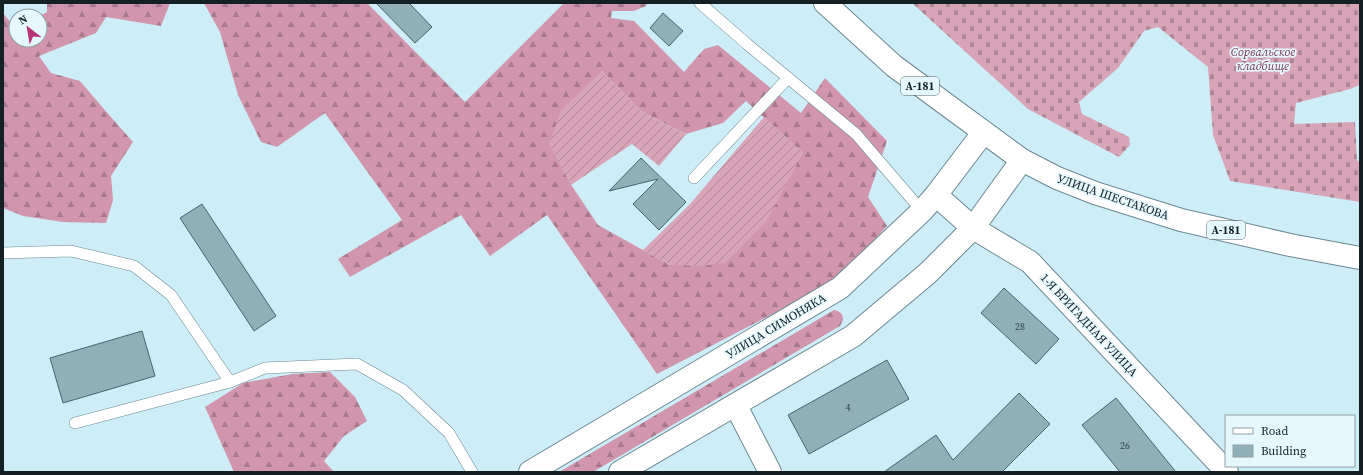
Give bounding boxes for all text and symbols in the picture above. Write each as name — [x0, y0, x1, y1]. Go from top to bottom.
north arrow — [8, 8, 48, 48]
text: N — [16, 11, 30, 28]
park label: Сорвальское кладбище — [1231, 44, 1295, 74]
road number: А-181 — [901, 77, 939, 95]
street label: УЛИЦА ШЕСТАКОВА — [1055, 170, 1171, 224]
road number: А-181 — [1207, 221, 1245, 239]
street label: 1-Я БРИГАДНАЯ УЛИЦА — [1037, 270, 1141, 380]
street label: УЛИЦА СИМОНЯКА — [723, 290, 829, 362]
house number: 28 — [1015, 320, 1025, 333]
house number: 4 — [846, 401, 851, 414]
legend — [1225, 415, 1355, 467]
text: Road — [1261, 423, 1288, 439]
house number: 26 — [1120, 439, 1130, 452]
text: Building — [1261, 443, 1306, 459]

